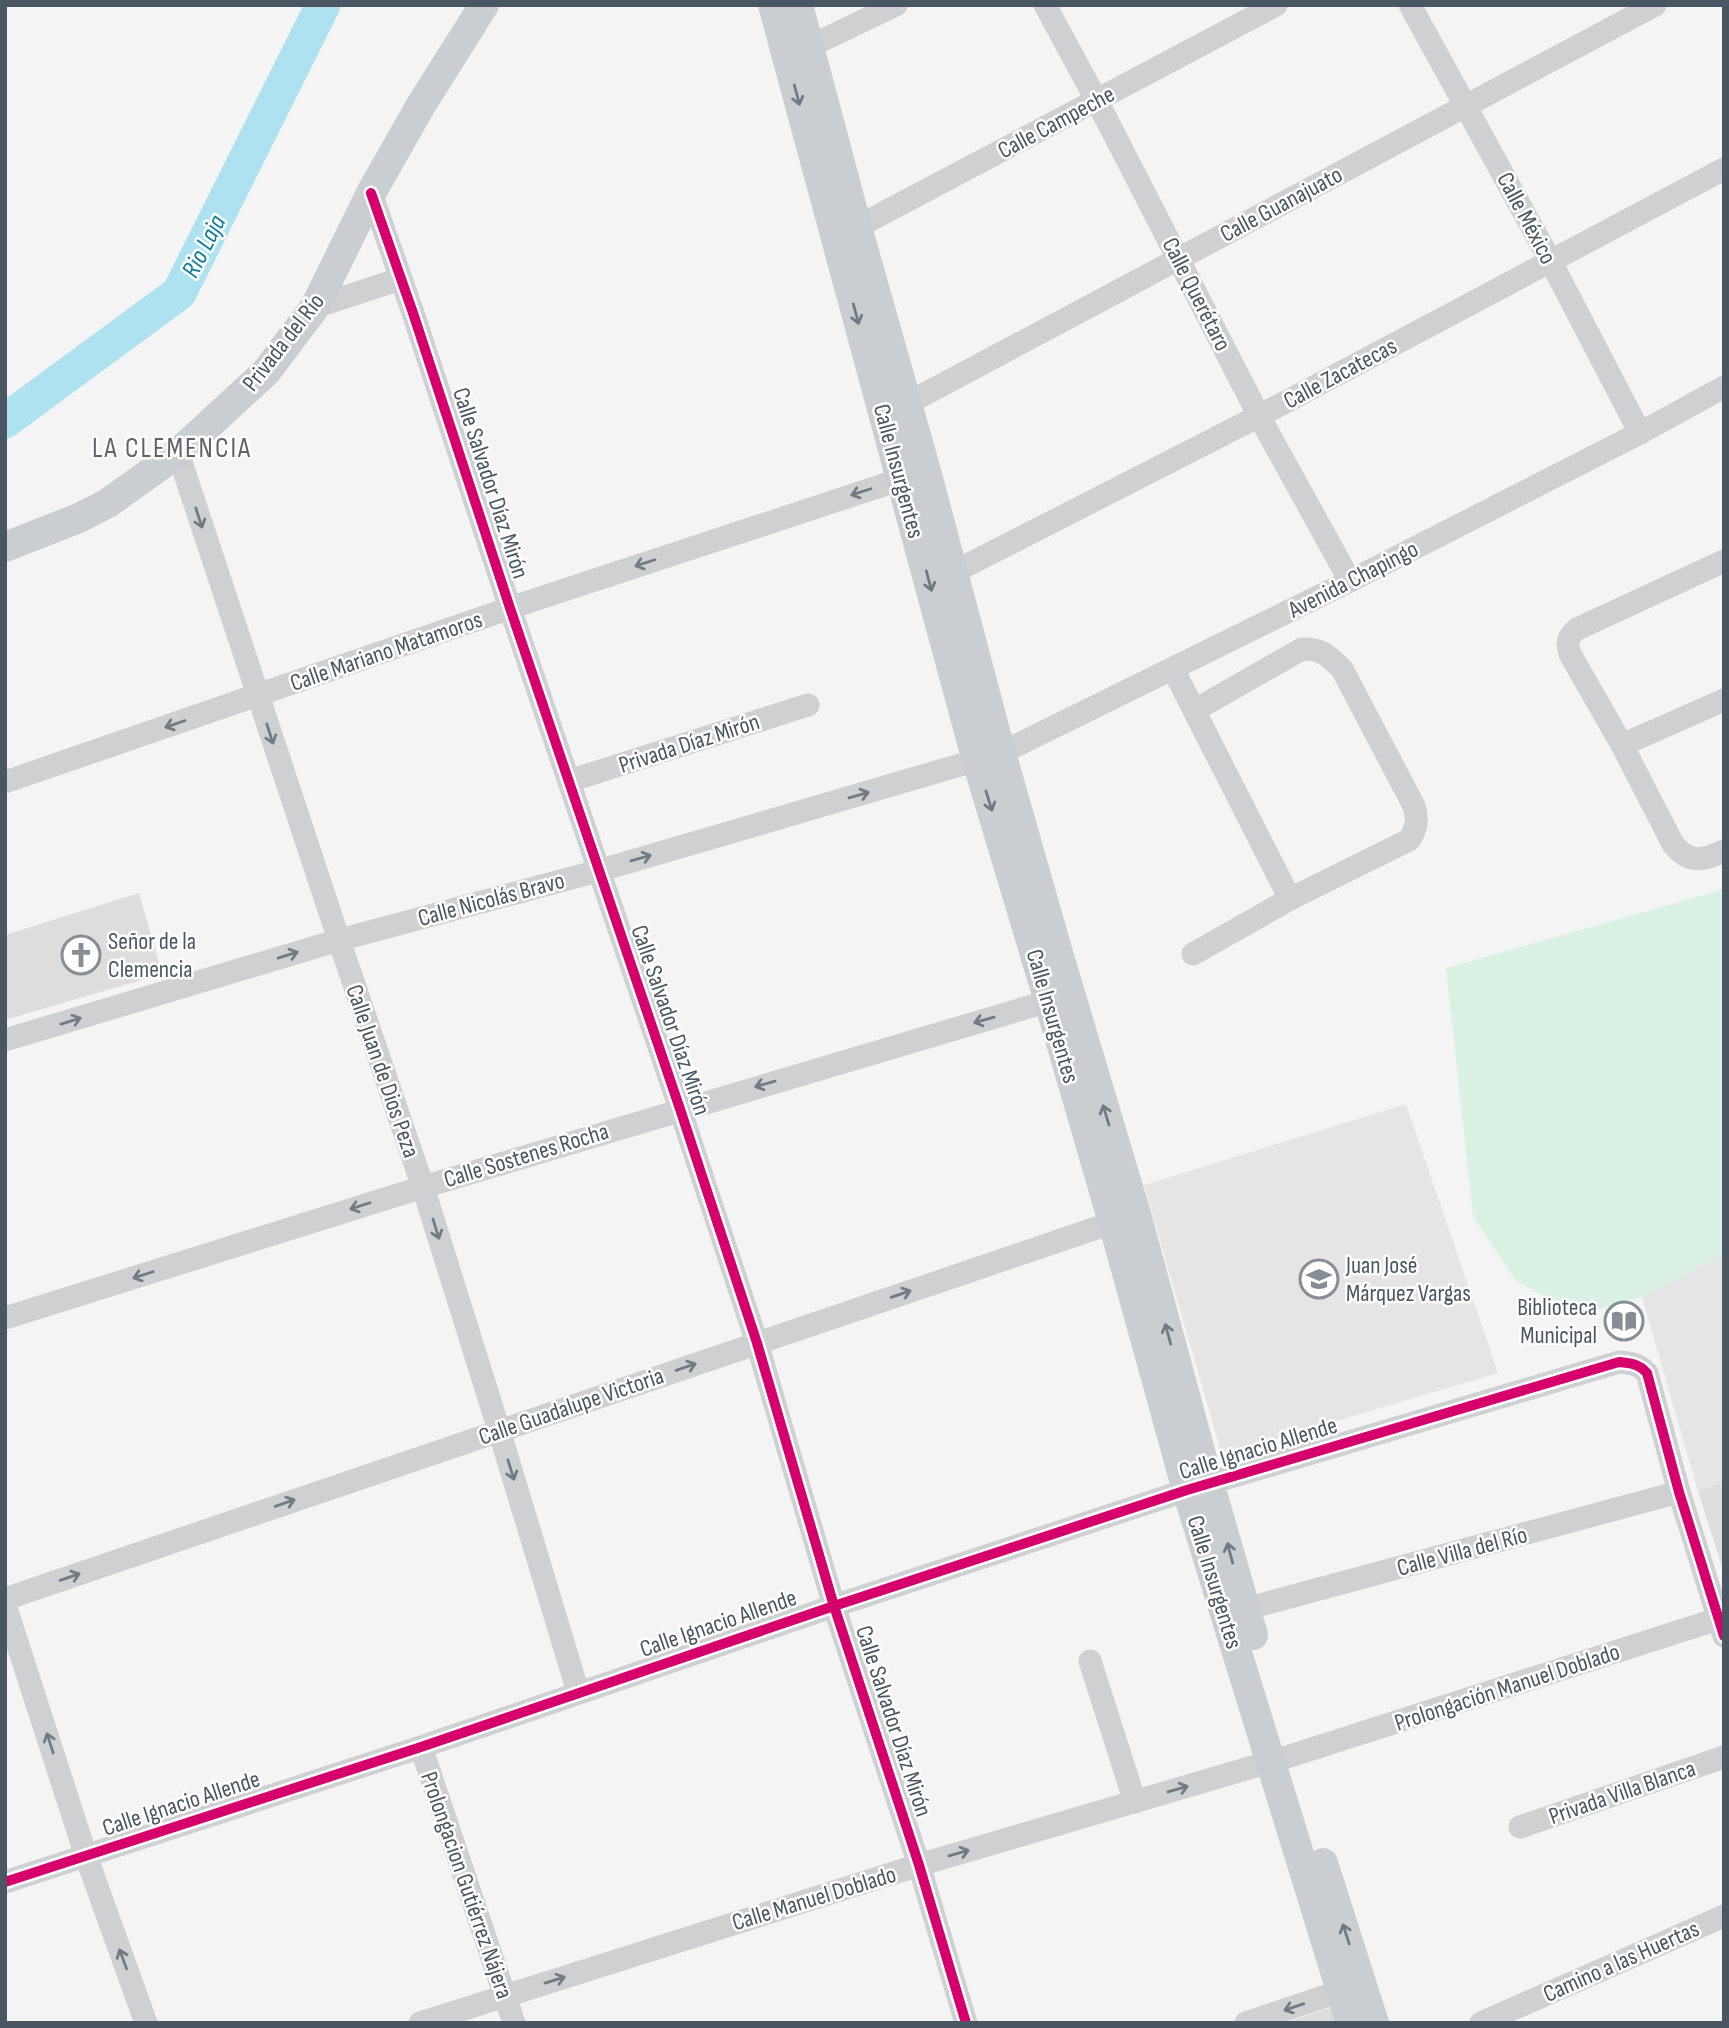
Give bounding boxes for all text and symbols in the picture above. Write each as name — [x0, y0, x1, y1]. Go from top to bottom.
street label: Calle Campeche — [993, 80, 1119, 165]
one-way arrow — [791, 83, 804, 106]
street label: Calle Guanajuato — [1215, 160, 1347, 249]
street label: Calle México — [1490, 167, 1563, 269]
water label: Rio Laja — [176, 210, 233, 283]
street label: Calle Querétaro — [1156, 233, 1237, 356]
street label: Privada del Río — [236, 288, 331, 397]
one-way arrow — [850, 303, 863, 325]
street label: Calle Zacatecas — [1279, 331, 1402, 415]
street label: Calle Salvador Díaz Mirón — [446, 384, 535, 582]
street label: Calle Insurgentes — [867, 401, 930, 541]
district label: LA CLEMENCIA — [92, 432, 252, 465]
one-way arrow — [851, 486, 873, 499]
one-way arrow — [194, 507, 206, 529]
street label: Avenida Chapingo — [1283, 534, 1423, 625]
one-way arrow — [635, 558, 657, 570]
one-way arrow — [923, 570, 936, 592]
street label: Calle Mariano Matamoros — [286, 605, 486, 698]
street label: Privada Díaz Mirón — [615, 707, 763, 780]
one-way arrow — [164, 718, 186, 731]
one-way arrow — [265, 723, 278, 745]
one-way arrow — [848, 787, 870, 800]
one-way arrow — [983, 789, 996, 811]
one-way arrow — [629, 851, 652, 864]
street label: Calle Nicolás Bravo — [415, 866, 568, 933]
street label: Calle Salvador Díaz Mirón — [624, 921, 717, 1119]
place label: Señor de la Clemencia — [108, 927, 196, 984]
church icon: Señor de la Clemencia — [60, 934, 102, 976]
street label: Calle Insurgentes — [1020, 946, 1085, 1086]
one-way arrow — [277, 948, 299, 960]
street label: Calle Juan de Dios Peza — [339, 981, 426, 1161]
one-way arrow — [59, 1013, 81, 1026]
one-way arrow — [973, 1014, 995, 1027]
one-way arrow — [755, 1078, 777, 1091]
one-way arrow — [1099, 1104, 1112, 1126]
street label: Calle Sostenes Rocha — [440, 1117, 612, 1194]
one-way arrow — [349, 1201, 371, 1213]
one-way arrow — [430, 1218, 443, 1240]
place label: Juan José Márquez Vargas — [1345, 1251, 1471, 1308]
school or university icon: Juan José Márquez Vargas — [1298, 1258, 1340, 1300]
one-way arrow — [132, 1269, 154, 1282]
one-way arrow — [890, 1287, 912, 1299]
place label: Biblioteca Municipal — [1517, 1293, 1597, 1350]
library icon: Biblioteca Municipal — [1603, 1300, 1645, 1342]
one-way arrow — [1161, 1323, 1174, 1345]
one-way arrow — [675, 1360, 697, 1373]
street label: Calle Guadalupe Victoria — [475, 1361, 667, 1452]
street label: Calle Ignacio Allende — [1176, 1411, 1341, 1486]
one-way arrow — [505, 1458, 518, 1480]
one-way arrow — [274, 1496, 296, 1508]
street label: Calle Insurgentes — [1181, 1512, 1249, 1652]
street label: Calle Villa del Río — [1394, 1520, 1530, 1583]
one-way arrow — [1222, 1542, 1235, 1564]
one-way arrow — [58, 1570, 80, 1582]
street label: Calle Ignacio Allende — [636, 1583, 800, 1664]
street label: Calle Salvador Díaz Mirón — [849, 1622, 938, 1820]
street label: Prolongación Manuel Doblado — [1391, 1637, 1623, 1738]
one-way arrow — [42, 1733, 55, 1755]
street label: Privada Villa Blanca — [1545, 1754, 1699, 1831]
street label: Calle Ignacio Allende — [99, 1764, 263, 1843]
street label: Prolongacion Gutiérrez Nájera — [414, 1768, 519, 2002]
one-way arrow — [1167, 1782, 1189, 1795]
one-way arrow — [948, 1846, 970, 1859]
street label: Calle Manuel Doblado — [729, 1860, 900, 1937]
street label: Camino a las Huertas — [1539, 1914, 1704, 2009]
one-way arrow — [1339, 1924, 1351, 1946]
one-way arrow — [116, 1948, 128, 1970]
one-way arrow — [544, 1972, 566, 1985]
one-way arrow — [1283, 2002, 1305, 2014]

